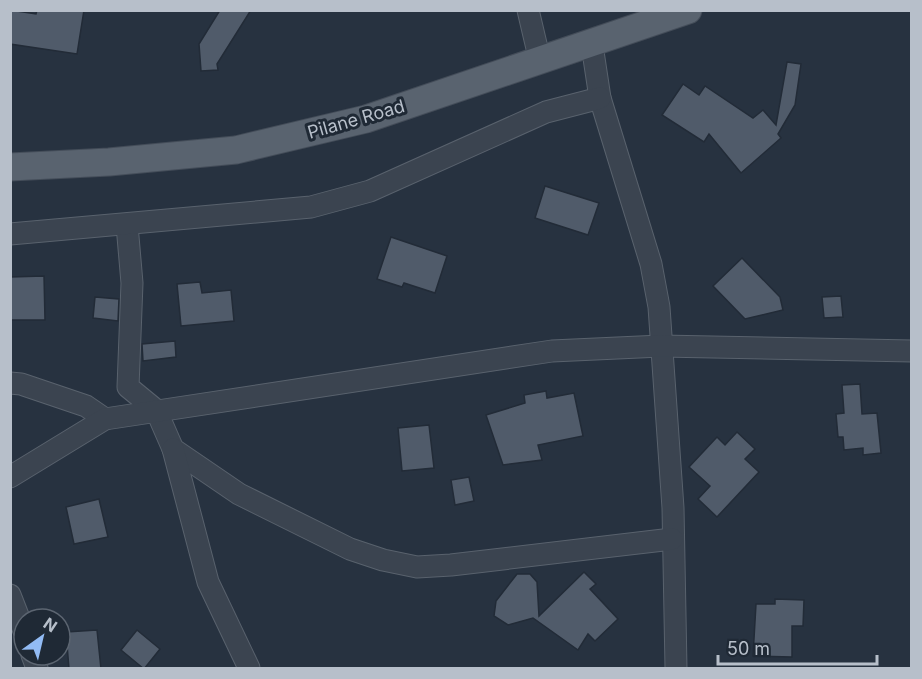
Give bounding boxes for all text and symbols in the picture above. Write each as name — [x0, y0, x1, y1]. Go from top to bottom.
street label: Pilane Road — [305, 95, 407, 143]
north arrow — [12, 607, 72, 667]
text: N — [40, 613, 61, 636]
scale bar — [718, 628, 877, 666]
text: 50 m — [727, 638, 770, 659]

